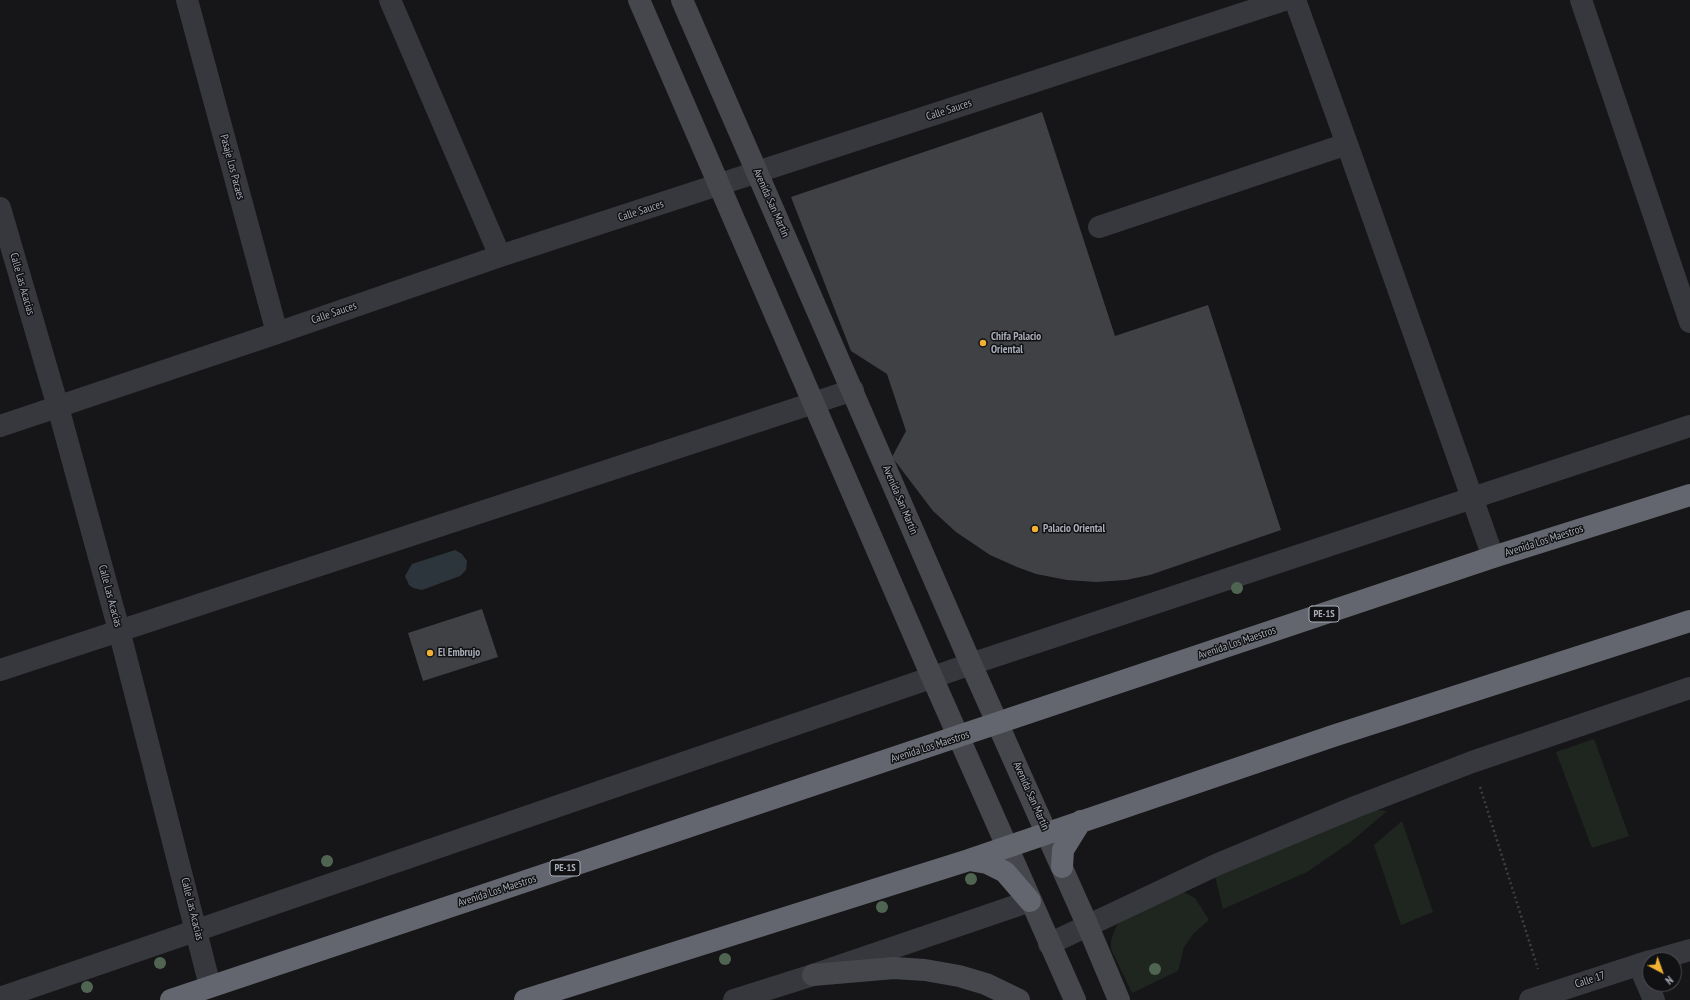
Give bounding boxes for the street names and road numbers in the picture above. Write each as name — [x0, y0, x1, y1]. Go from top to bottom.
street label: Calle Sauces — [925, 96, 973, 124]
street label: Pasaje Los Pacaes — [217, 133, 247, 201]
street label: Avenida San Martín — [750, 167, 792, 239]
street label: Calle Sauces — [617, 197, 665, 225]
street label: Calle Las Acacias — [7, 251, 37, 317]
street label: Calle Sauces — [310, 299, 358, 327]
street label: Avenida San Martín — [880, 464, 920, 536]
street label: Avenida Los Maestros — [1503, 522, 1585, 560]
street label: Calle Las Acacias — [95, 563, 125, 629]
road number: PE-1S — [1309, 606, 1339, 622]
street label: Avenida Los Maestros — [1196, 624, 1278, 662]
street label: Avenida Los Maestros — [889, 728, 971, 766]
street label: Avenida San Martín — [1010, 760, 1052, 832]
road number: PE-1S — [550, 860, 580, 876]
street label: Avenida Los Maestros — [456, 872, 538, 910]
street label: Calle Las Acacias — [178, 876, 206, 942]
street label: Calle 17 — [1573, 969, 1607, 991]

